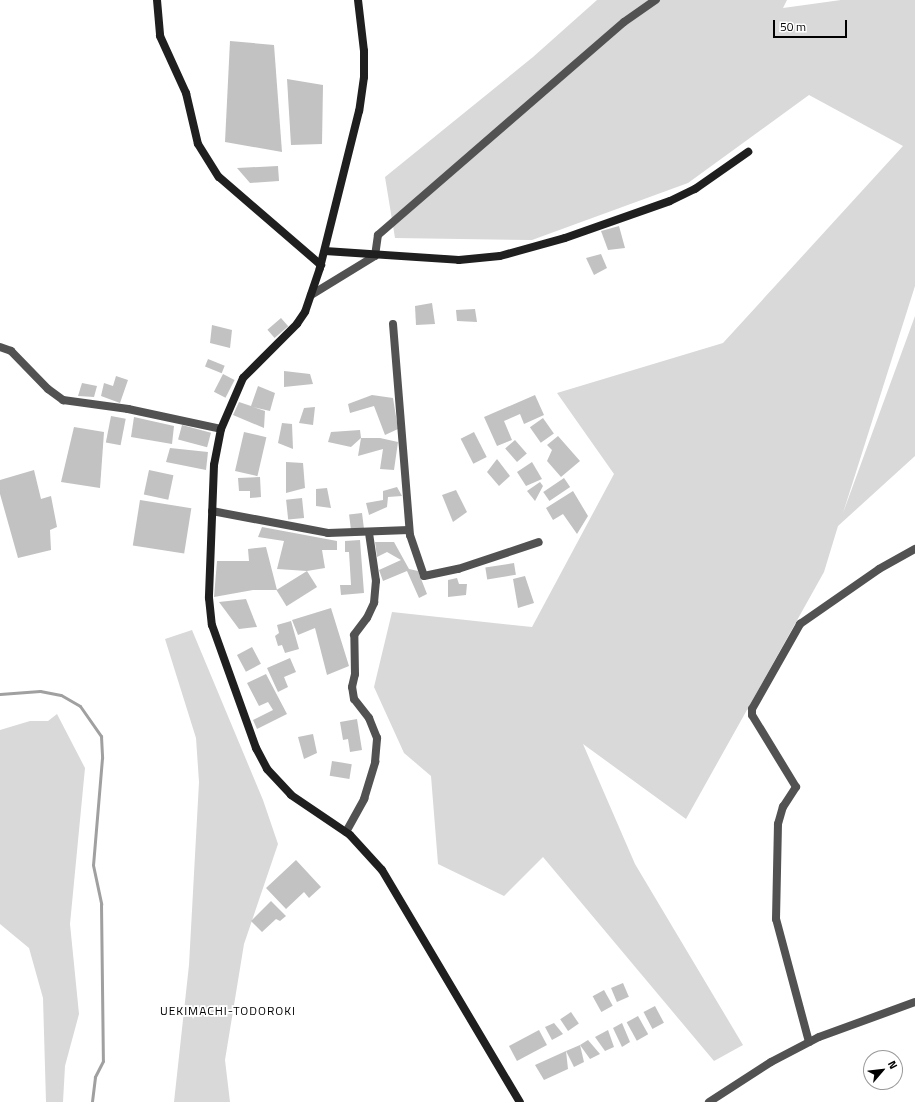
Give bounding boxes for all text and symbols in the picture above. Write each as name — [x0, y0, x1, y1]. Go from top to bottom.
scale bar — [775, 12, 849, 38]
text: 50 m — [780, 17, 806, 36]
district label: UEKIMACHI-TODOROKI — [160, 1004, 296, 1018]
north arrow — [863, 1050, 903, 1090]
text: N — [884, 1058, 902, 1072]

